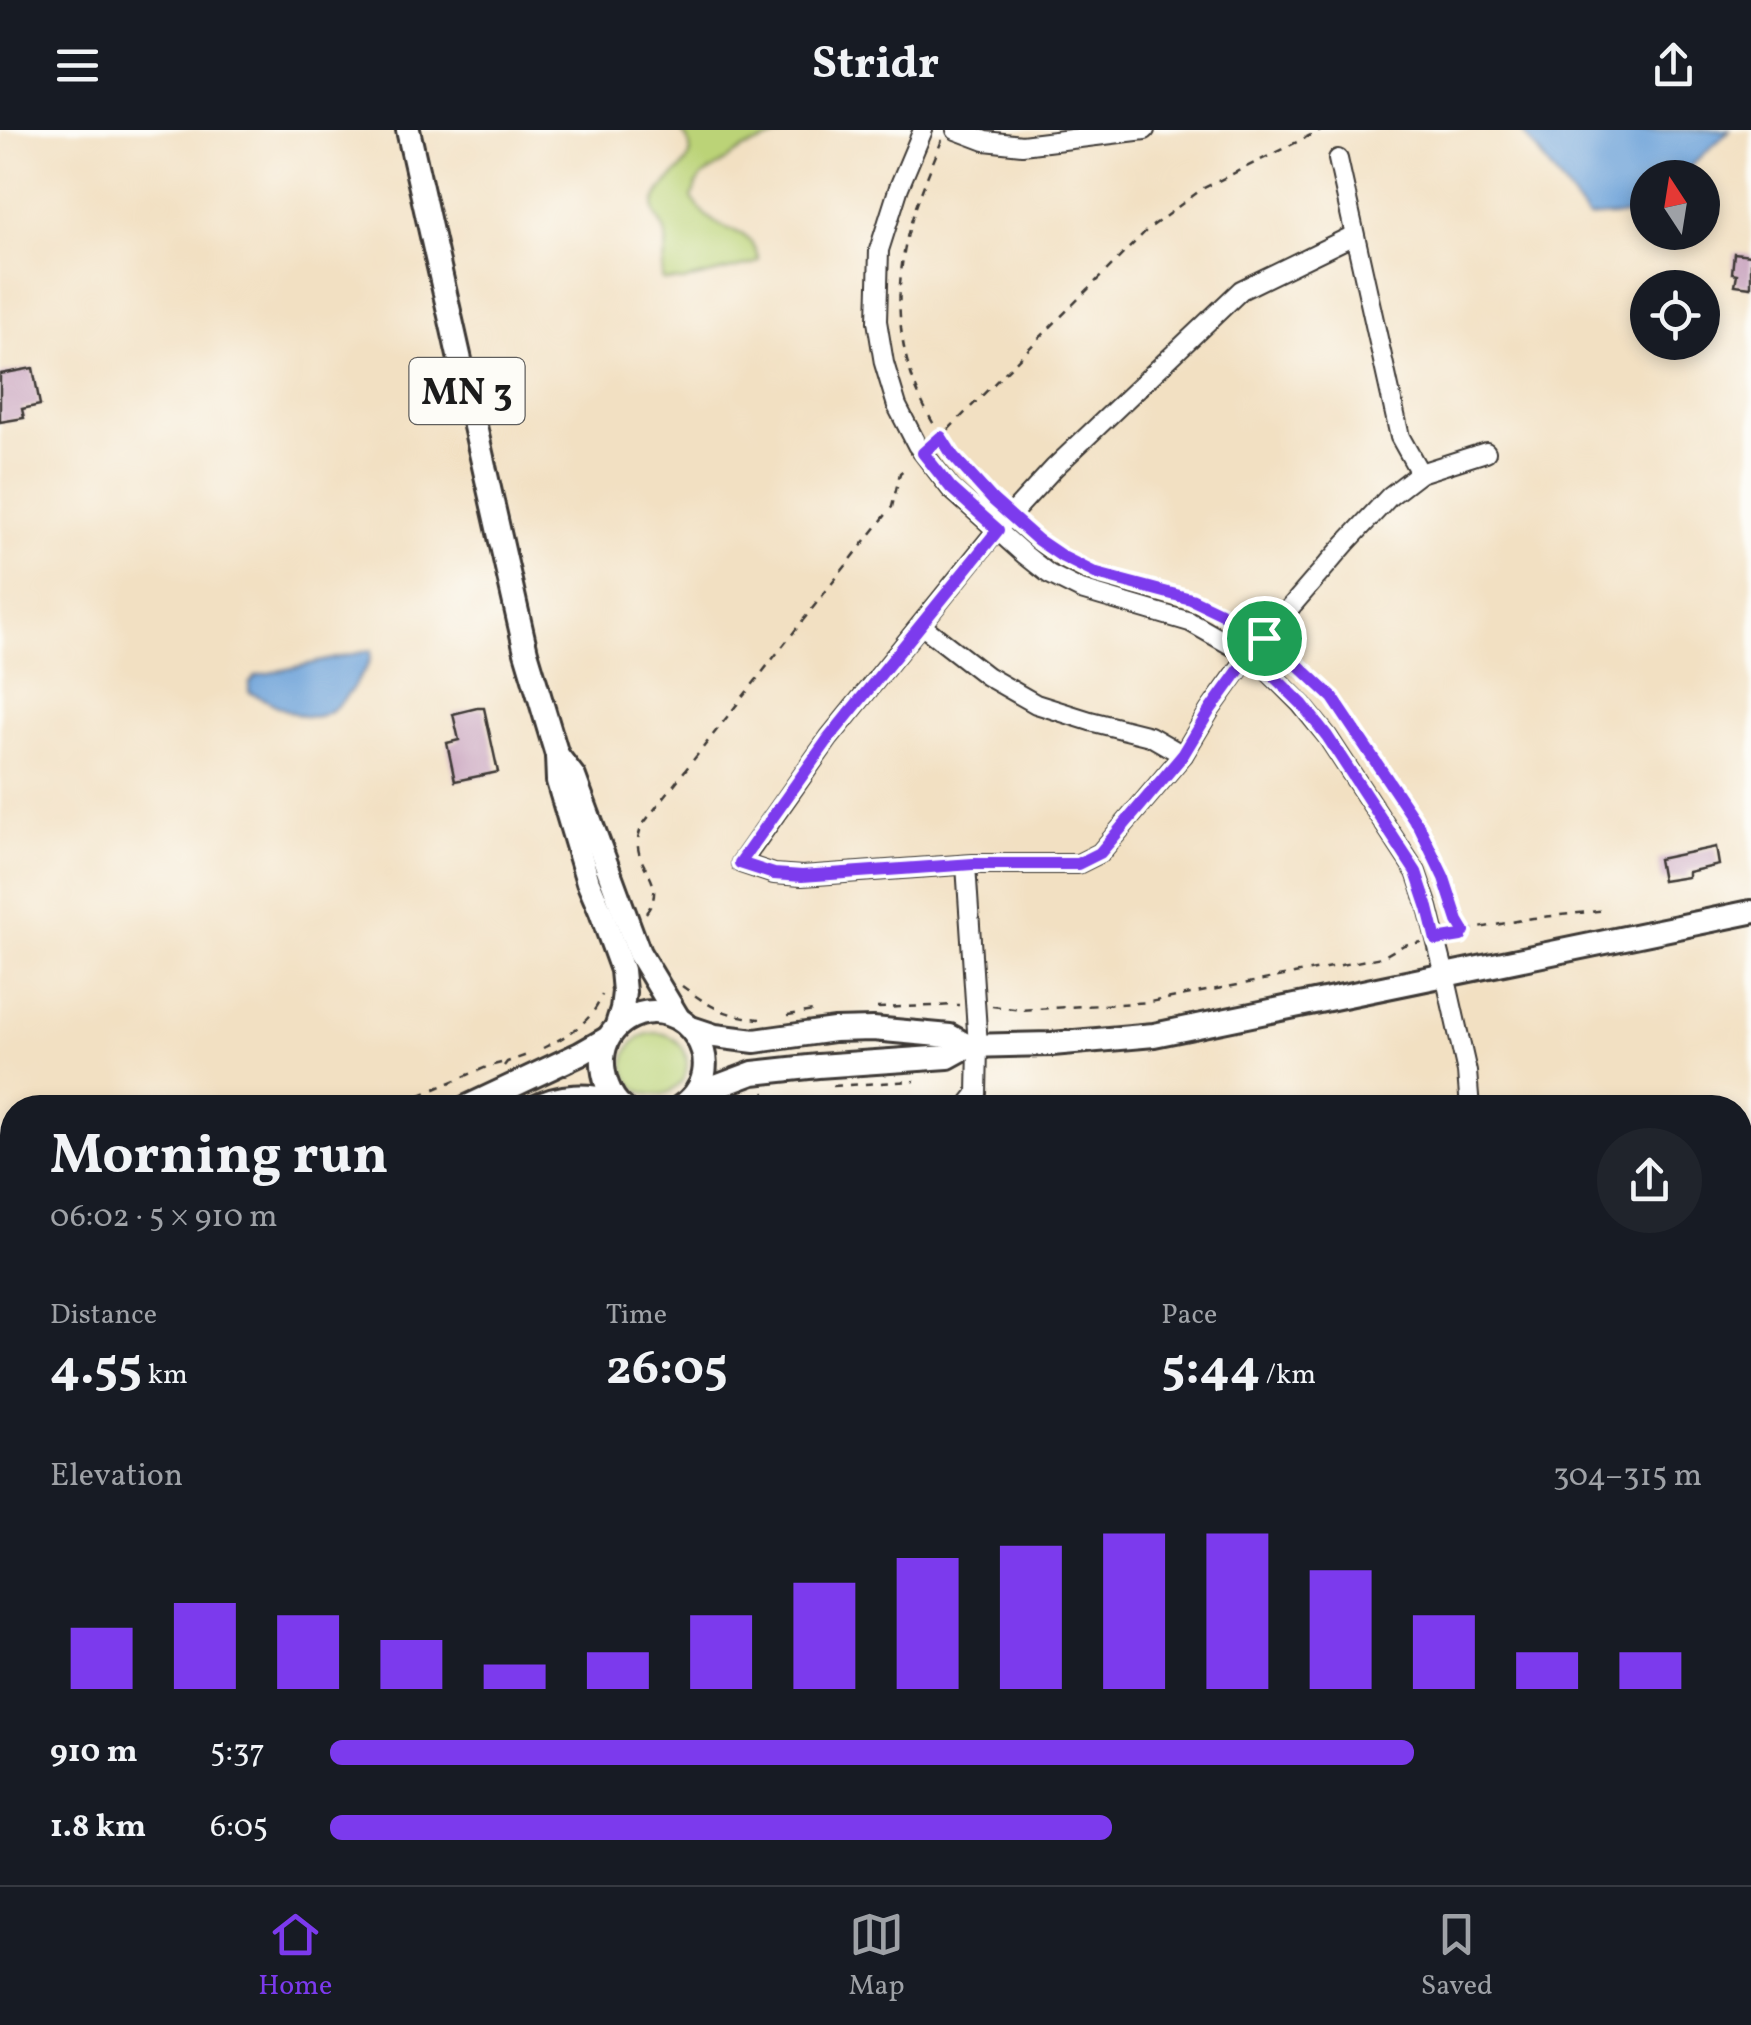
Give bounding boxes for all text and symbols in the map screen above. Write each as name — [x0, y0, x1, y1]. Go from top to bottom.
text: Stridr — [812, 34, 939, 97]
icon: menu — [50, 38, 105, 93]
icon: share — [1646, 38, 1701, 93]
north arrow — [1630, 160, 1720, 250]
map controls — [1630, 160, 1720, 360]
button: locate — [1630, 270, 1720, 360]
road number: MN 3 — [410, 358, 524, 424]
pin — [1222, 596, 1307, 681]
icon: arrive — [1237, 611, 1292, 666]
text: Morning run — [50, 1120, 389, 1196]
button: share — [1597, 1128, 1702, 1233]
text: 06:02 · 5 × 910 m — [50, 1196, 278, 1240]
text: Distance — [50, 1296, 157, 1335]
text: Time — [606, 1296, 667, 1335]
text: Pace — [1161, 1296, 1217, 1335]
text: 4.55 — [50, 1335, 142, 1405]
text: 26:05 — [606, 1335, 728, 1405]
text: 5:44 — [1161, 1335, 1260, 1405]
text: km — [142, 1356, 188, 1395]
text: /km — [1260, 1356, 1316, 1395]
text: Elevation — [50, 1455, 183, 1499]
text: 304–315 m — [1553, 1455, 1702, 1499]
text: 910 m — [50, 1731, 138, 1775]
text: 5:37 — [210, 1731, 265, 1775]
text: 1.8 km — [50, 1806, 146, 1850]
text: 6:05 — [210, 1806, 268, 1850]
tab: Home — [258, 1907, 332, 2006]
tab: Map — [848, 1907, 904, 2006]
tab: Saved — [1421, 1907, 1493, 2006]

